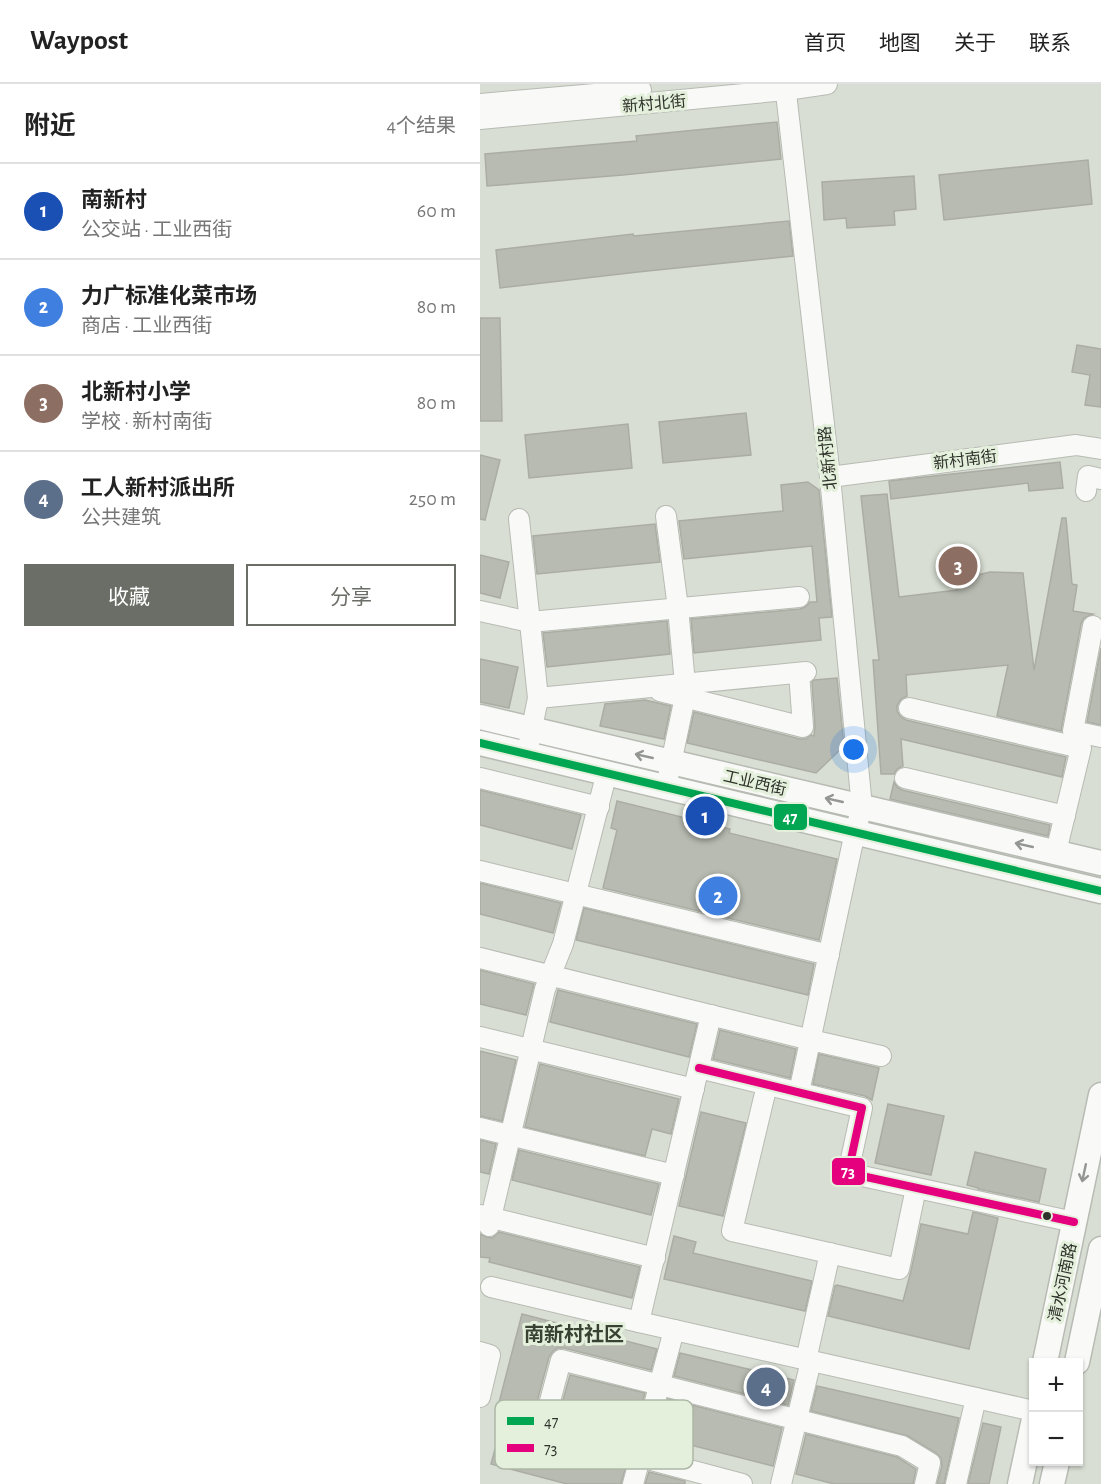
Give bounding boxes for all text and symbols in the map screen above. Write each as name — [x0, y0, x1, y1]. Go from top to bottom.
text: Waypost — [30, 27, 128, 55]
text: 首页 — [804, 33, 846, 54]
text: 地图 — [879, 33, 921, 54]
text: 关于 — [954, 33, 996, 54]
text: 联系 — [1029, 33, 1071, 54]
street label: 新村北街 — [621, 92, 687, 115]
text: 附近 — [24, 113, 76, 139]
text: 4个结果 — [386, 116, 456, 136]
text: 南新村 — [81, 189, 147, 211]
text: 1 — [40, 201, 47, 221]
text: 60 m — [417, 201, 456, 221]
text: 公交站 · 工业西街 — [81, 220, 232, 240]
text: 力广标准化菜市场 — [81, 285, 257, 307]
text: 2 — [39, 297, 48, 317]
text: 80 m — [417, 297, 456, 317]
text: 商店 · 工业西街 — [81, 316, 212, 336]
text: 北新村小学 — [81, 381, 191, 403]
text: 3 — [39, 393, 48, 413]
text: 80 m — [417, 393, 456, 413]
text: 学校 · 新村南街 — [81, 412, 212, 432]
street label: 北新村路 — [816, 425, 839, 491]
street label: 新村南街 — [932, 447, 998, 472]
text: 工人新村派出所 — [81, 477, 235, 499]
text: 4 — [38, 489, 49, 509]
text: 250 m — [409, 489, 456, 509]
text: 公共建筑 — [81, 508, 161, 528]
pin: 3 — [938, 544, 978, 588]
button: 收藏 — [24, 564, 234, 626]
button: 分享 — [246, 564, 456, 626]
your location — [839, 735, 868, 764]
one-way arrow — [635, 749, 654, 761]
street label: 工业西街 — [722, 767, 788, 798]
pin: 1 — [686, 794, 724, 838]
one-way arrow — [824, 794, 843, 806]
line badge: 47 — [773, 803, 808, 831]
text: 47 — [783, 810, 798, 826]
one-way arrow — [1014, 838, 1033, 850]
pin: 2 — [698, 874, 738, 918]
line badge: 73 — [831, 1157, 866, 1186]
one-way arrow — [1078, 1163, 1090, 1182]
text: 73 — [841, 1164, 855, 1180]
unlabelled marker — [1041, 1210, 1053, 1222]
street label: 清水河南路 — [1046, 1241, 1079, 1323]
district label: 南新村社区 — [524, 1323, 624, 1345]
map controls — [1029, 1358, 1083, 1466]
button: + — [1029, 1358, 1083, 1412]
pin: 4 — [746, 1364, 786, 1410]
legend — [495, 1400, 693, 1469]
button: − — [1029, 1412, 1083, 1466]
text: 47 — [544, 1414, 559, 1430]
text: 73 — [544, 1441, 557, 1457]

